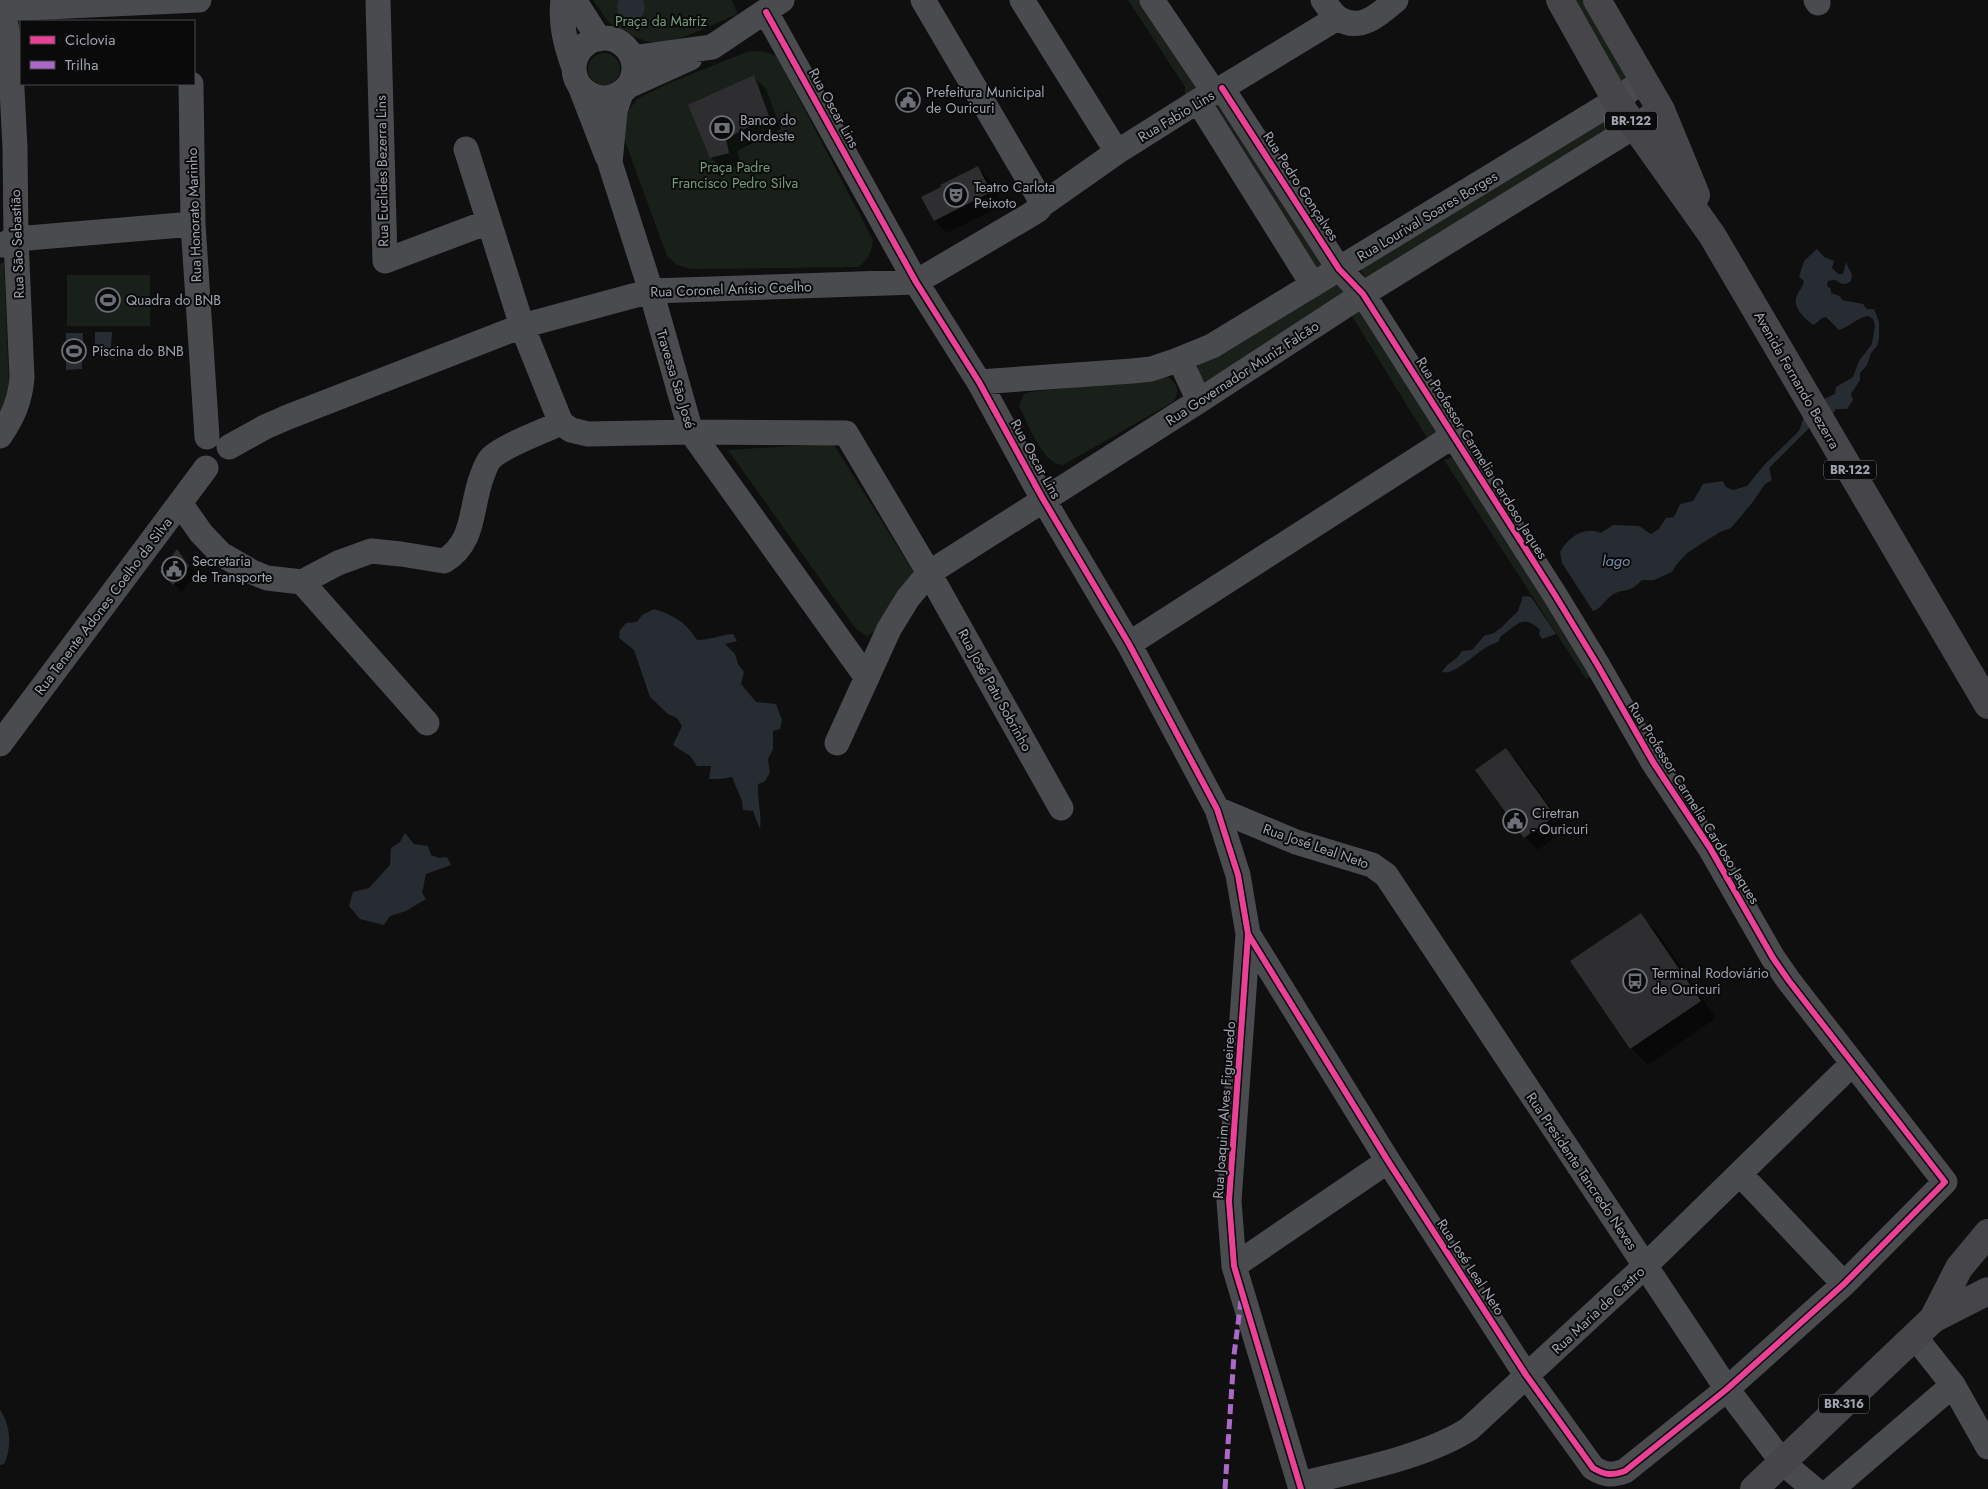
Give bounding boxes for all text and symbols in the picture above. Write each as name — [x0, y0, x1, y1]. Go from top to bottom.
park label: Praça da Matriz — [615, 11, 707, 31]
legend — [20, 20, 195, 85]
text: Ciclovia — [65, 29, 115, 51]
text: Trilha — [65, 54, 98, 76]
street label: Rua Oscar Lins — [804, 65, 864, 152]
place label: Prefeitura Municipal de Ouricuri — [926, 82, 1044, 118]
street label: Rua Fabio Lins — [1134, 85, 1218, 147]
public building icon: Prefeitura Municipal de Ouricuri — [895, 87, 921, 113]
street label: Rua Euclides Bezerra Lins — [371, 95, 393, 247]
place label: Banco do Nordeste — [740, 110, 796, 146]
road number: BR-122 — [1605, 112, 1657, 130]
bank icon: Banco do Nordeste — [709, 115, 735, 141]
street label: Rua Pedro Gonçalves — [1258, 128, 1344, 245]
street label: Rua Honorato Marinho — [182, 147, 206, 282]
park label: Praça Padre Francisco Pedro Silva — [672, 157, 798, 193]
street label: Rua Lourival Soares Borges — [1353, 166, 1501, 266]
place label: Teatro Carlota Peixoto — [974, 177, 1055, 213]
theatre icon: Teatro Carlota Peixoto — [943, 182, 969, 208]
street label: Rua São Sebastião — [5, 189, 29, 299]
street label: Rua Coronel Anísio Coelho — [650, 276, 812, 302]
sports icon: Quadra do BNB — [95, 287, 121, 313]
place label: Quadra do BNB — [126, 290, 221, 310]
street label: Avenida Fernando Bezerra — [1749, 307, 1845, 453]
street label: Rua Governador Muniz Falcão — [1161, 316, 1323, 430]
street label: Travessa São José — [651, 327, 701, 431]
sports icon: Piscina do BNB — [61, 338, 87, 364]
place label: Piscina do BNB — [92, 341, 184, 361]
street label: Rua Professor Carmelia Cardoso Jaques — [1411, 353, 1553, 563]
street label: Rua Oscar Lins — [1006, 416, 1066, 503]
road number: BR-122 — [1824, 460, 1876, 480]
street label: Rua Tenente Adones Coelho da Silva — [30, 513, 176, 699]
water label: lago — [1602, 550, 1630, 572]
place label: Secretaria de Transporte — [192, 551, 272, 587]
public building icon: Secretaria de Transporte — [161, 556, 187, 582]
street label: Rua José Patu Sobrinho — [953, 625, 1037, 755]
street label: Rua Professor Carmelia Cardoso Jaques — [1623, 698, 1765, 908]
place label: Ciretran - Ouricuri — [1532, 803, 1588, 839]
public building icon: Ciretran - Ouricuri — [1502, 808, 1528, 834]
street label: Rua José Leal Neto — [1260, 818, 1372, 874]
place label: Terminal Rodoviário de Ouricuri — [1652, 963, 1769, 999]
bus stop icon: Terminal Rodoviário de Ouricuri — [1622, 968, 1648, 994]
street label: Rua Joaquim Alves Figueiredo — [1208, 1020, 1240, 1199]
street label: Rua Presidente Tancredo Neves — [1522, 1088, 1643, 1254]
street label: Rua José Leal Neto — [1432, 1215, 1510, 1319]
street label: Rua Maria de Castro — [1547, 1261, 1649, 1358]
road number: BR-316 — [1819, 1395, 1869, 1414]

